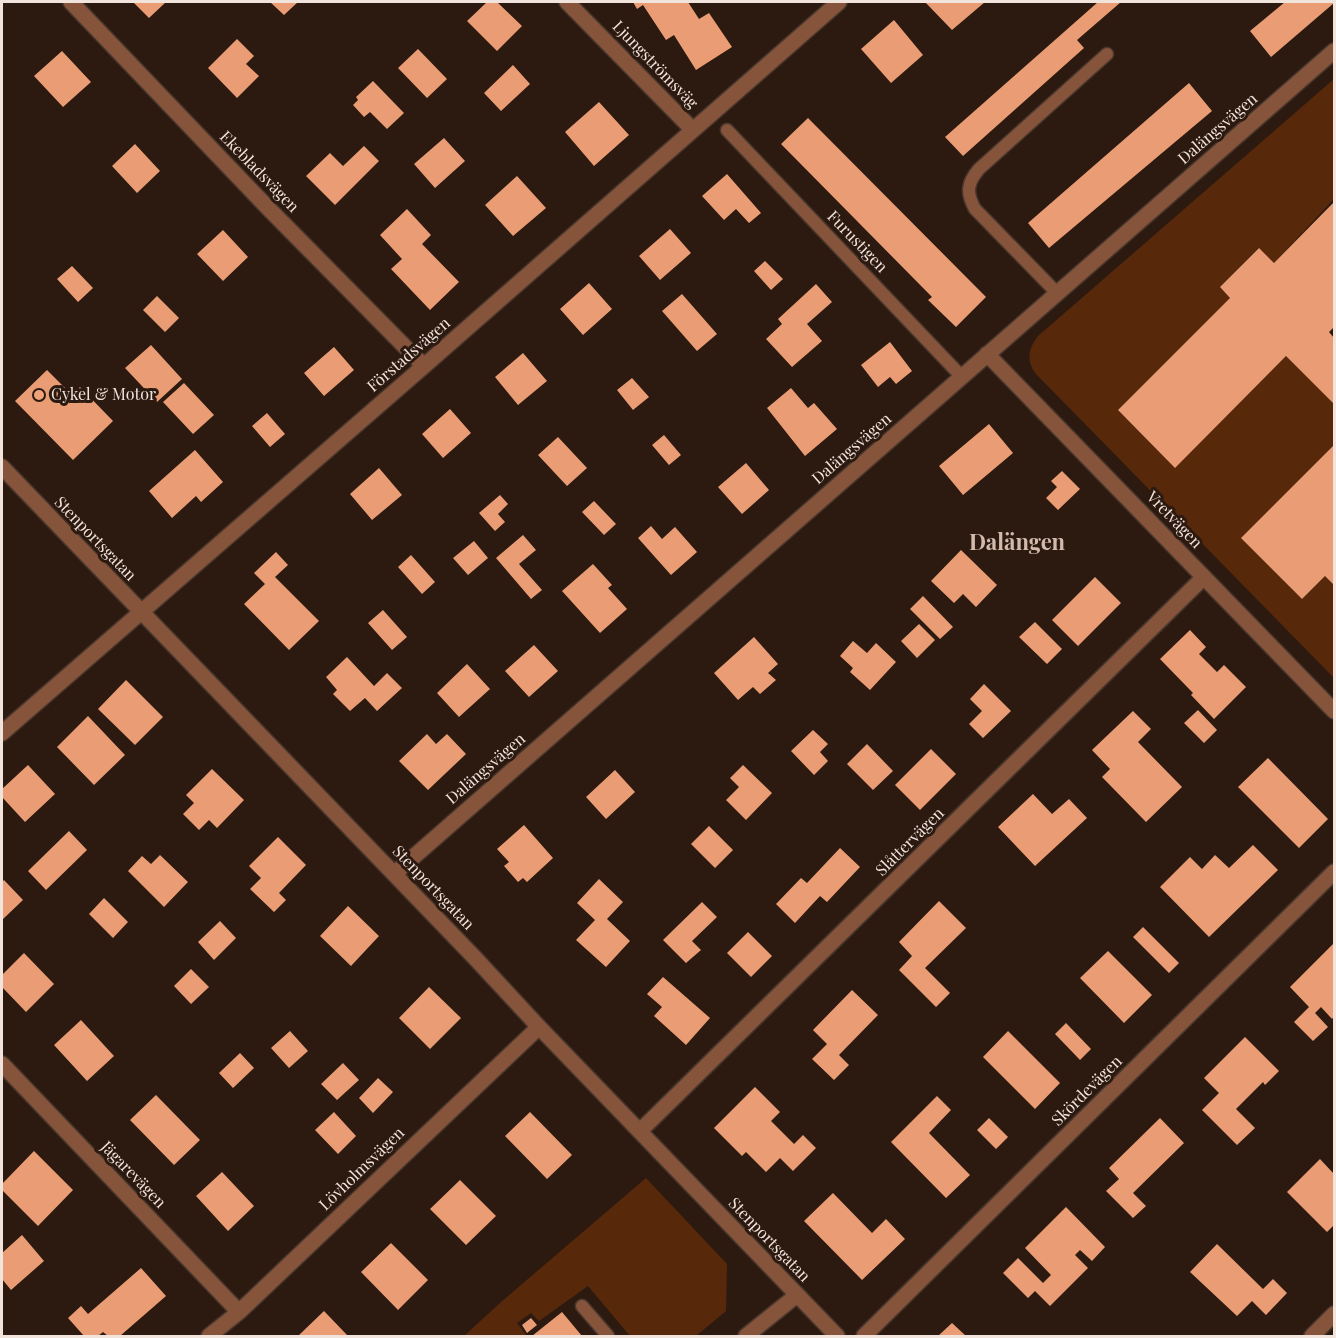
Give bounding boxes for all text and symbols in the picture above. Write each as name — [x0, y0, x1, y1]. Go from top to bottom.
street label: Ljungströmsväg — [608, 17, 702, 113]
street label: Dalängsvägen — [1175, 89, 1261, 169]
street label: Ekebladsvägen — [215, 127, 303, 217]
street label: Furustigen — [823, 207, 891, 277]
street label: Förstadsvägen — [364, 314, 454, 396]
place label: Cykel & Motor — [51, 385, 156, 405]
marker: Cykel & Motor — [32, 388, 46, 402]
street label: Dalängsvägen — [809, 409, 895, 489]
street label: Vretvägen — [1142, 487, 1206, 553]
street label: Stenportsgatan — [50, 493, 140, 585]
district label: Dalängen — [969, 530, 1065, 556]
street label: Dalängsvägen — [443, 729, 529, 809]
street label: Slåttervägen — [872, 804, 948, 880]
street label: Stenportsgatan — [388, 842, 478, 934]
street label: Skördevägen — [1048, 1052, 1126, 1130]
street label: Lövholmsvägen — [315, 1124, 409, 1214]
street label: Jägarevägen — [96, 1138, 170, 1212]
street label: Stenportsgatan — [724, 1194, 814, 1286]

